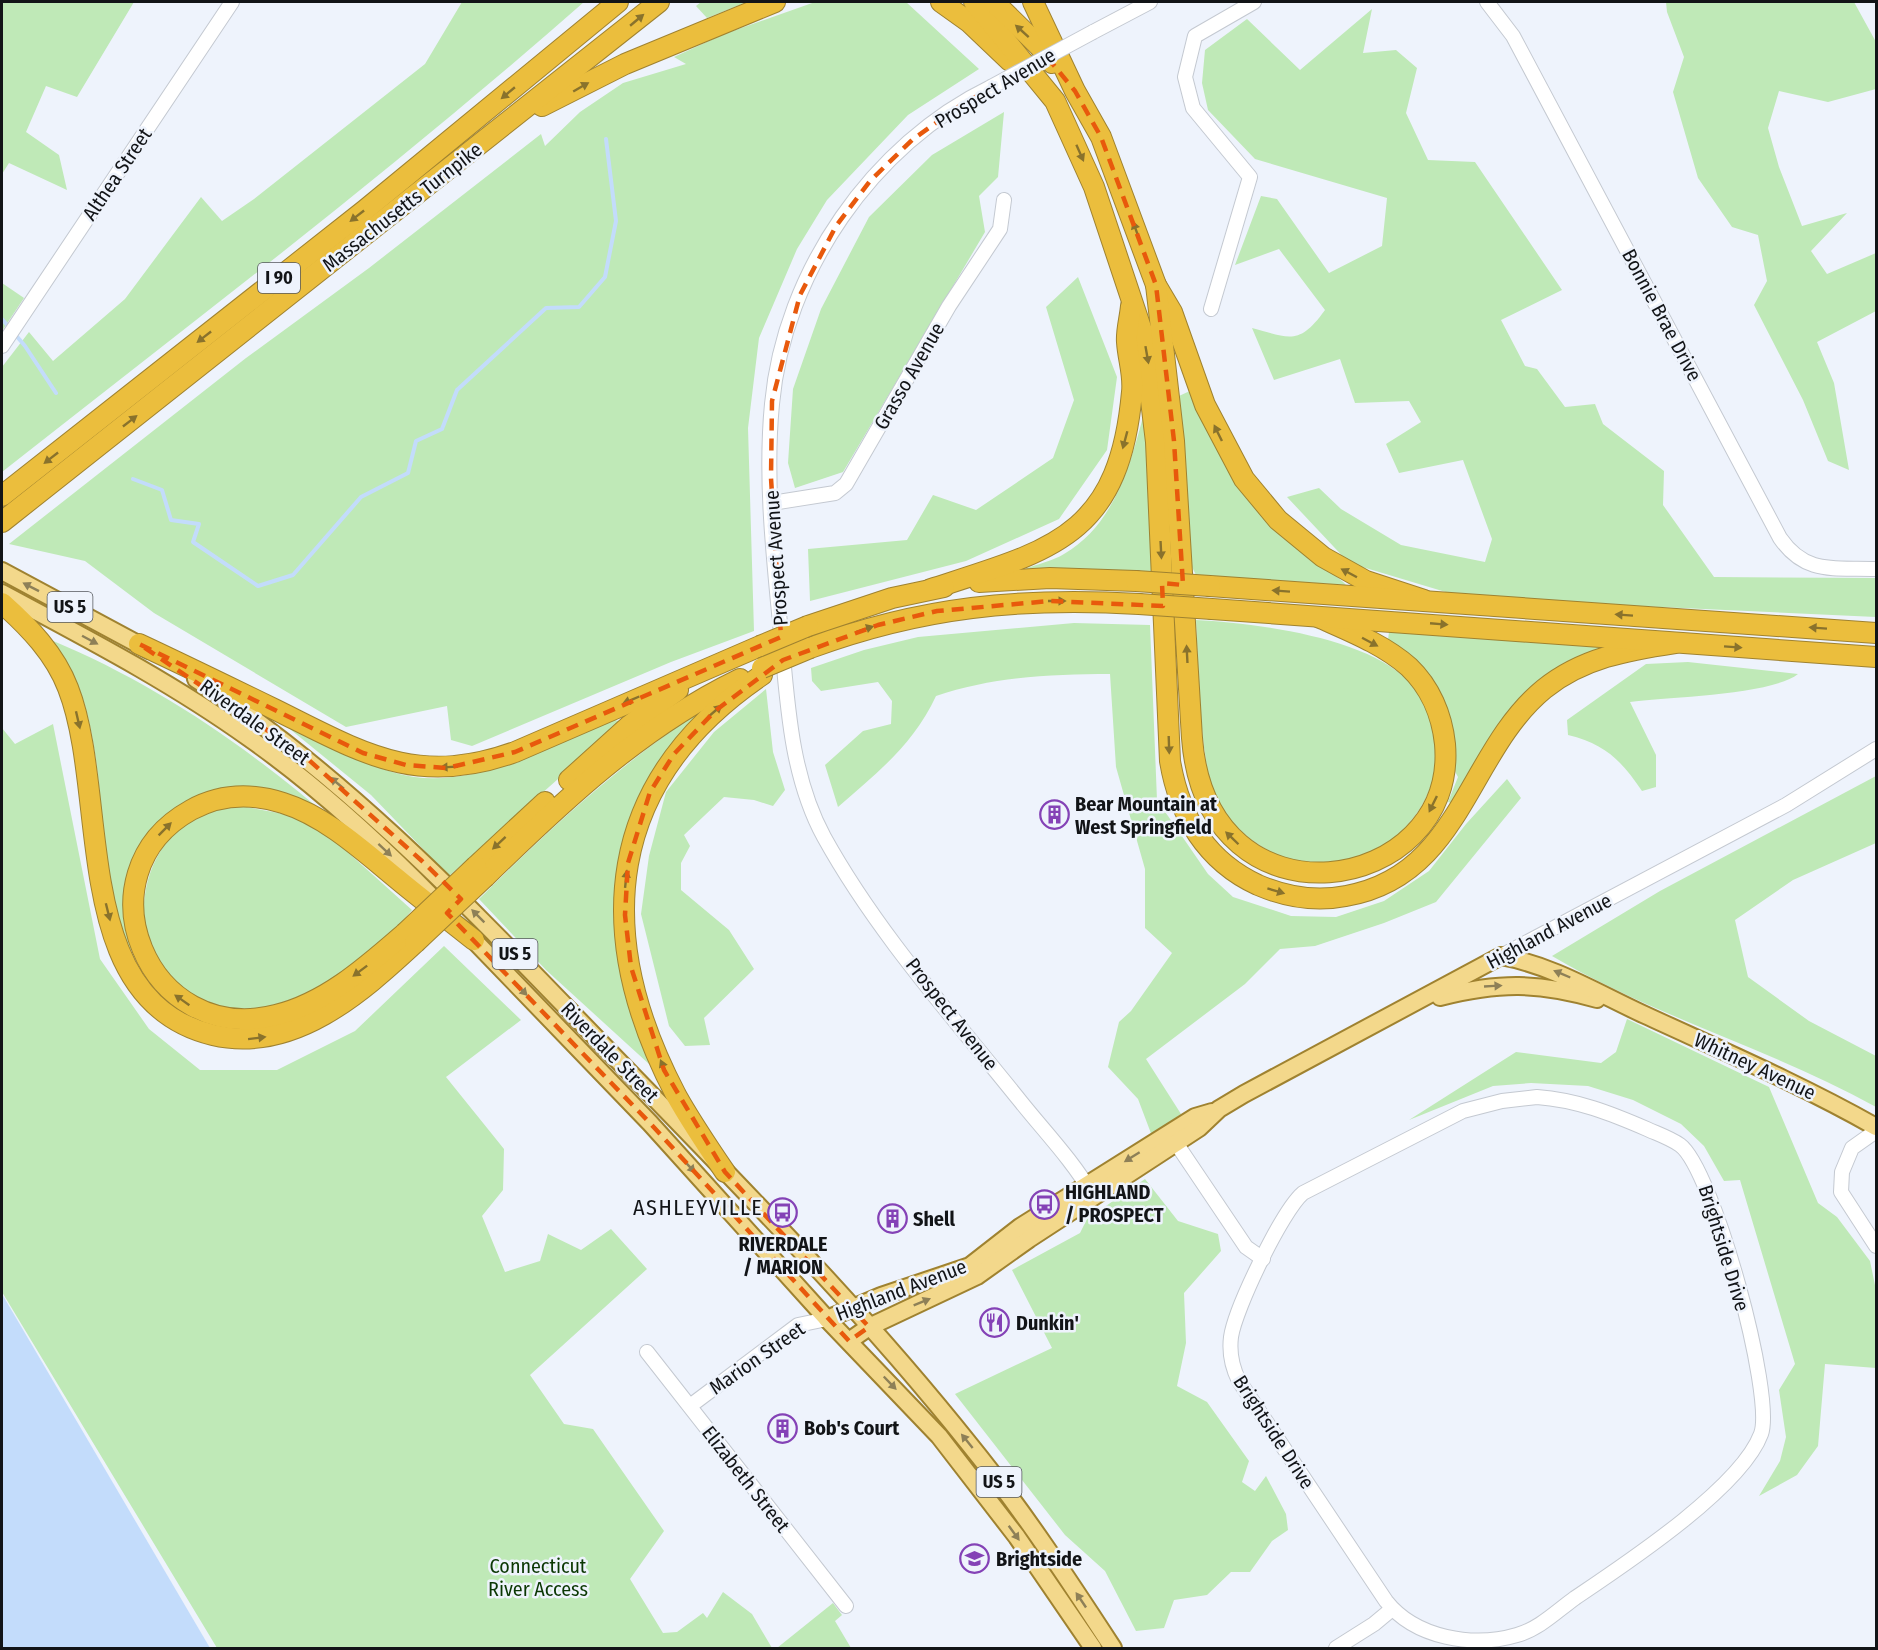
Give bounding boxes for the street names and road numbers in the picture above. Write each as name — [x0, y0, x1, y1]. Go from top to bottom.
street label: Prospect Avenue — [931, 43, 1059, 133]
street label: Althea Street — [77, 123, 157, 225]
street label: Massachusetts Turnpike — [317, 137, 487, 277]
street label: Bonnie Brae Drive — [1617, 245, 1707, 385]
road number: I 90 — [258, 263, 300, 293]
street label: Grasso Avenue — [869, 318, 949, 434]
street label: Prospect Avenue — [759, 489, 793, 627]
road number: US 5 — [48, 592, 92, 622]
street label: Riverdale Street — [195, 674, 315, 770]
street label: Highland Avenue — [1482, 888, 1616, 974]
road number: US 5 — [492, 939, 538, 969]
street label: Prospect Avenue — [901, 953, 1003, 1075]
street label: Riverdale Street — [556, 997, 664, 1108]
street label: Whitney Avenue — [1690, 1027, 1820, 1105]
street label: Brightside Drive — [1693, 1182, 1755, 1314]
street label: Highland Avenue — [832, 1254, 970, 1326]
street label: Marion Street — [705, 1316, 810, 1400]
street label: Brightside Drive — [1228, 1371, 1320, 1493]
street label: Elizabeth Street — [697, 1421, 795, 1537]
road number: US 5 — [976, 1467, 1022, 1497]

